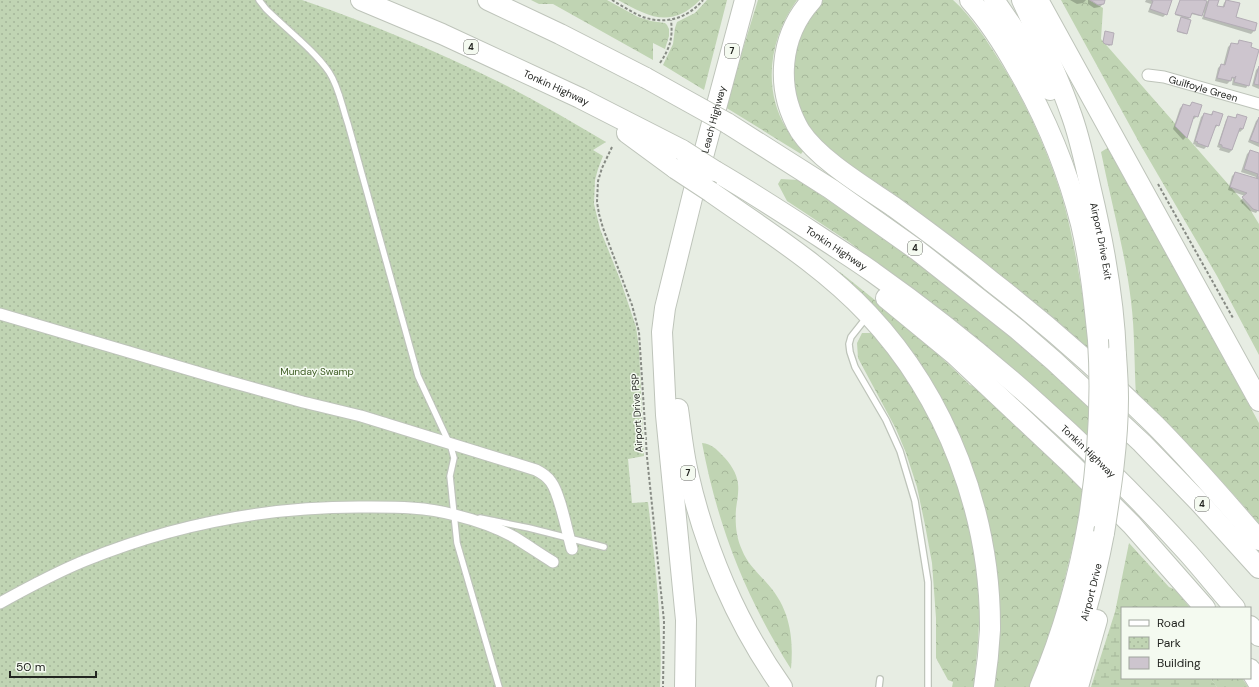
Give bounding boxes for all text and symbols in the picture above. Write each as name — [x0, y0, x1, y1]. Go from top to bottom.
road number: 4 — [464, 40, 478, 54]
road number: 7 — [725, 44, 739, 58]
street label: Tonkin Highway — [521, 66, 592, 108]
street label: Guilfoyle Green — [1167, 72, 1240, 104]
street label: Leach Highway — [698, 84, 728, 154]
street label: Airport Drive Exit — [1088, 201, 1115, 281]
street label: Tonkin Highway — [803, 223, 870, 273]
road number: 4 — [908, 241, 922, 255]
park label: Munday Swamp — [280, 365, 354, 378]
street label: Airport Drive PSP — [628, 373, 646, 453]
street label: Tonkin Highway — [1058, 422, 1119, 481]
road number: 7 — [681, 466, 695, 480]
road number: 4 — [1195, 497, 1209, 511]
street label: Airport Drive — [1077, 562, 1104, 622]
legend — [1121, 607, 1251, 679]
text: Road — [1157, 615, 1185, 631]
text: Park — [1157, 635, 1181, 651]
scale bar — [10, 653, 96, 679]
text: Building — [1157, 655, 1201, 671]
text: 50 m — [16, 659, 45, 675]

